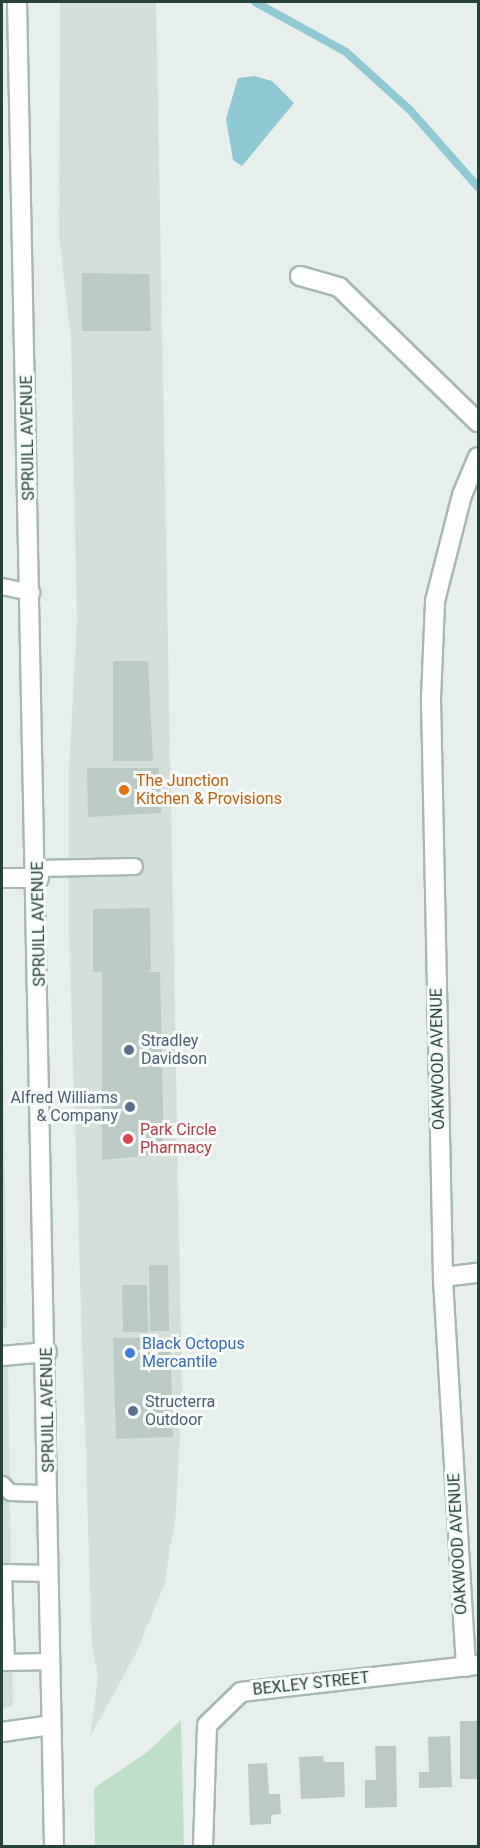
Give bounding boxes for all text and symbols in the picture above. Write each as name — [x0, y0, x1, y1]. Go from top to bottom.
street label: SPRUILL AVENUE — [17, 375, 39, 501]
place label: The Junction Kitchen & Provisions — [136, 771, 282, 809]
marker: The Junction Kitchen & Provisions — [117, 783, 131, 797]
street label: SPRUILL AVENUE — [28, 861, 50, 987]
street label: OAKWOOD AVENUE — [427, 988, 449, 1130]
place label: Stradley Davidson — [141, 1031, 207, 1069]
marker: Stradley Davidson — [122, 1043, 136, 1057]
place label: Alfred Williams & Company — [11, 1088, 118, 1126]
marker: Alfred Williams & Company — [123, 1100, 137, 1114]
place label: Park Circle Pharmacy — [140, 1120, 217, 1158]
marker: Park Circle Pharmacy — [121, 1132, 135, 1146]
place label: Black Octopus Mercantile — [142, 1334, 245, 1372]
marker: Black Octopus Mercantile — [123, 1346, 137, 1360]
street label: SPRUILL AVENUE — [37, 1347, 59, 1473]
place label: Structerra Outdoor — [145, 1392, 215, 1430]
marker: Structerra Outdoor — [126, 1404, 140, 1418]
street label: OAKWOOD AVENUE — [445, 1473, 471, 1615]
street label: BEXLEY STREET — [252, 1668, 370, 1700]

